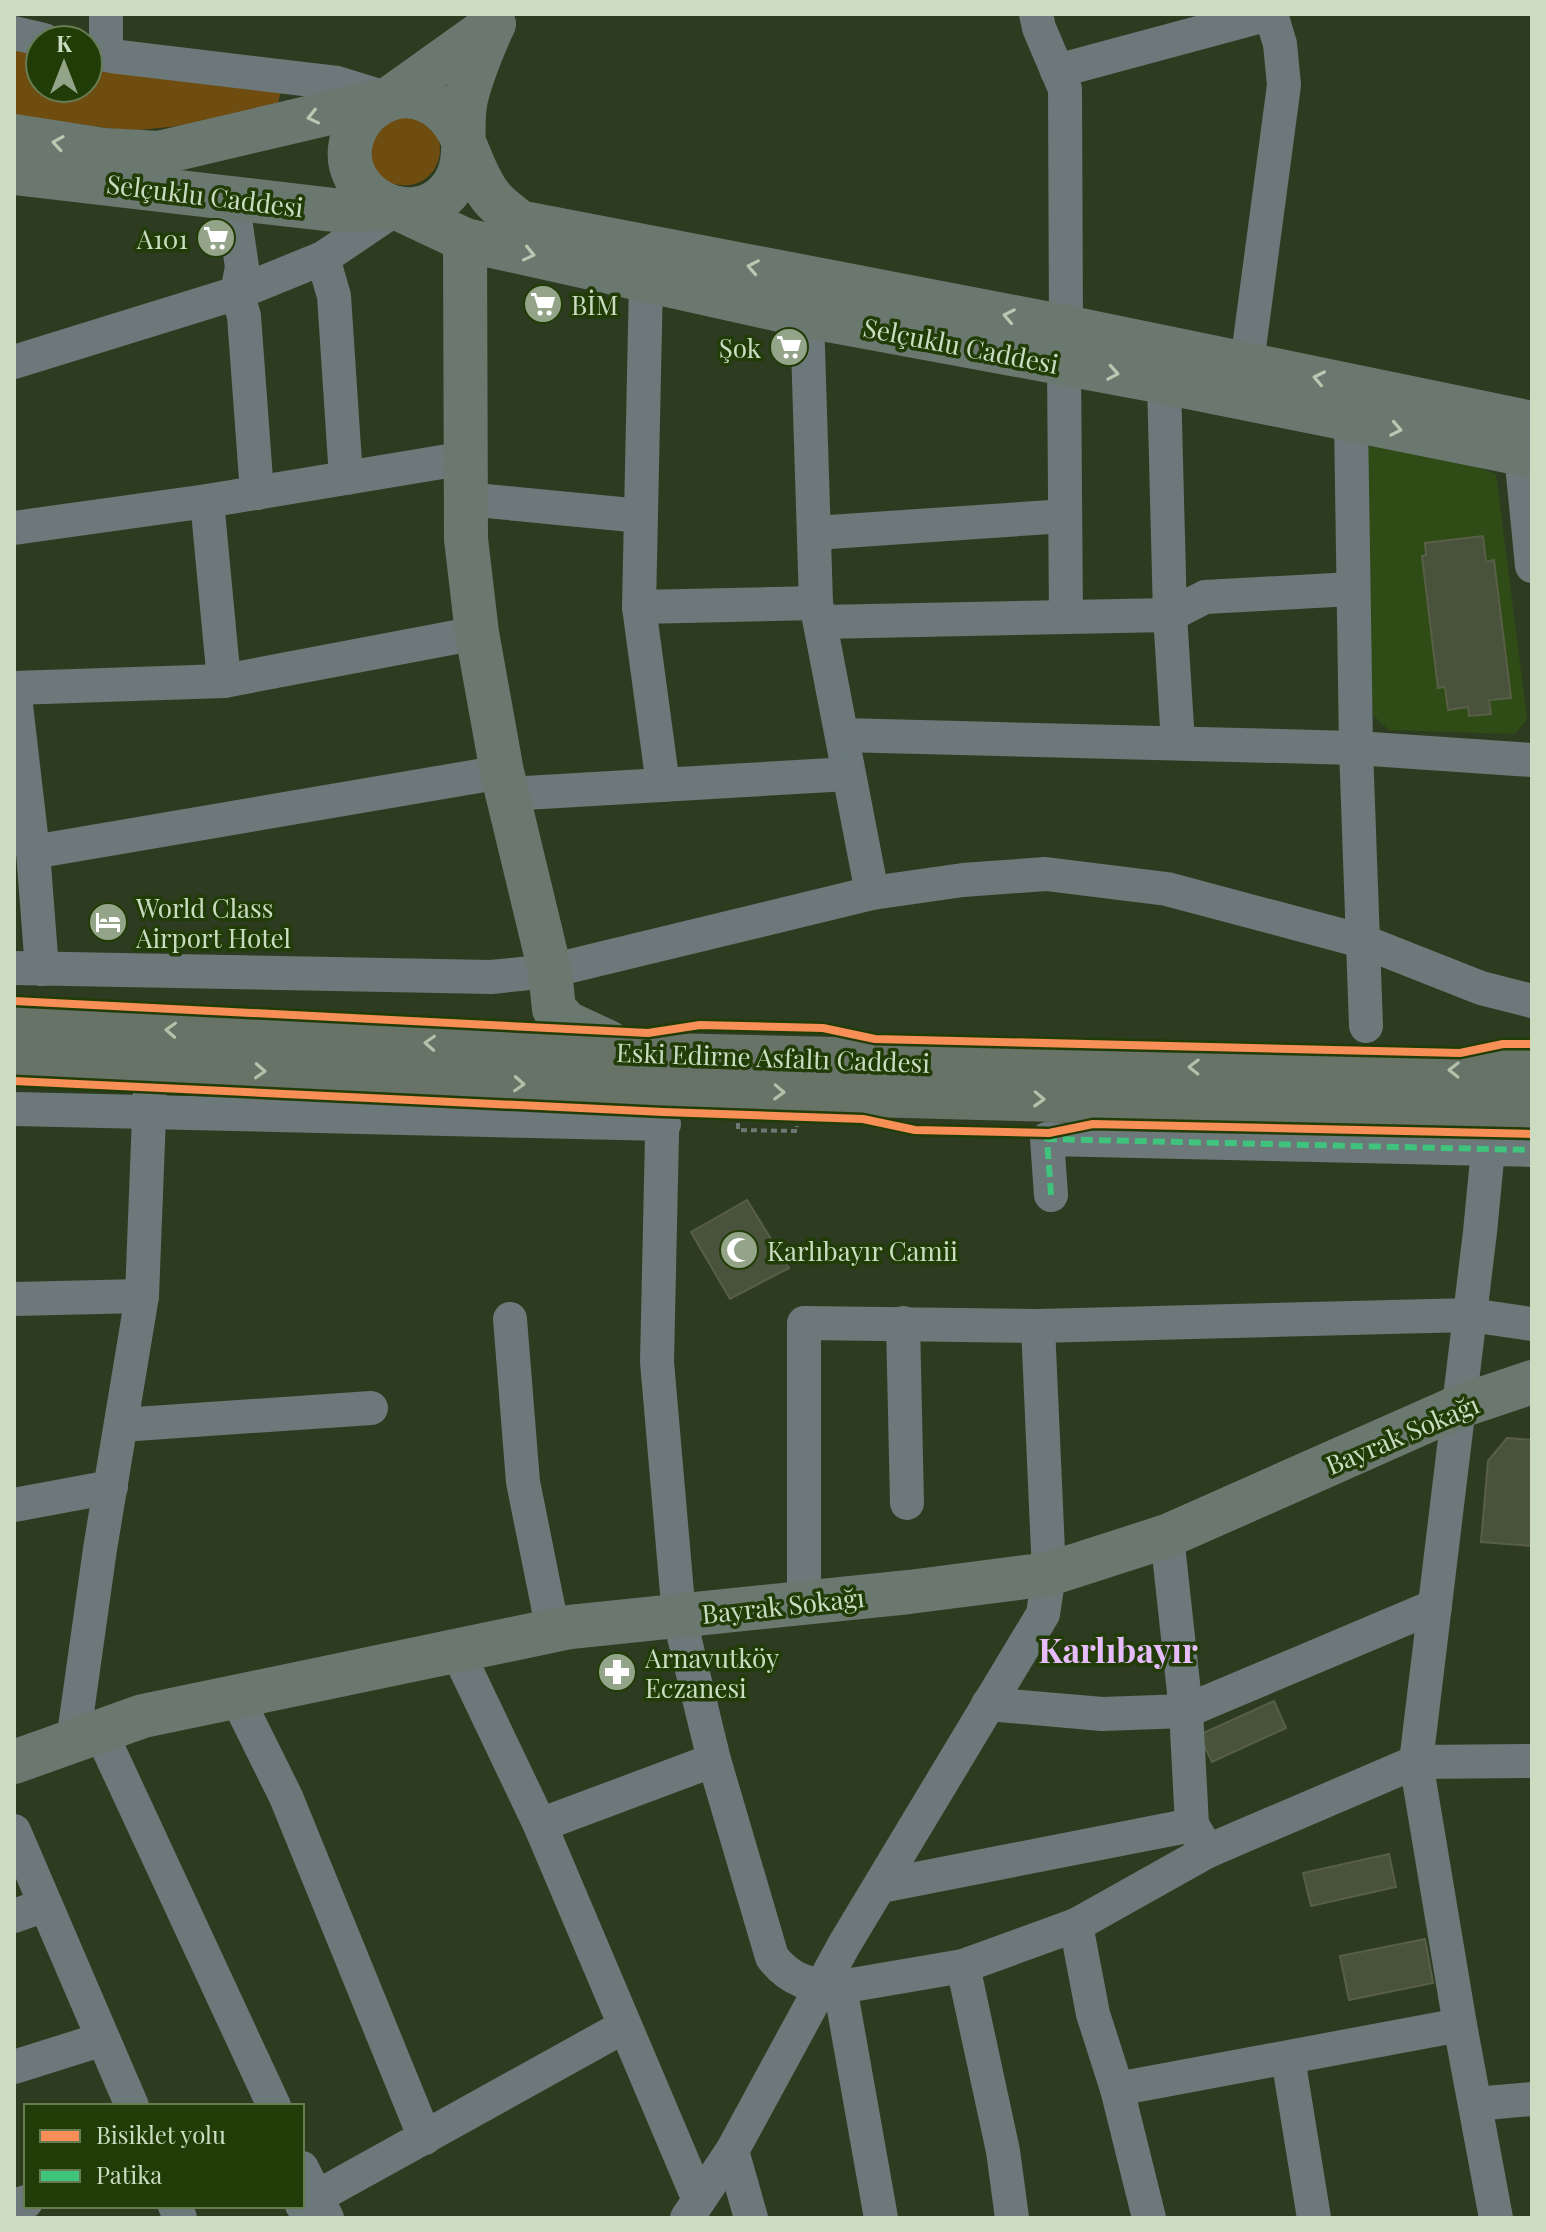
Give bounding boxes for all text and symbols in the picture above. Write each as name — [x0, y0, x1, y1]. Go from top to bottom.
north arrow — [24, 24, 104, 104]
text: K — [56, 28, 72, 58]
one-way arrow — [307, 107, 321, 124]
one-way arrow — [51, 135, 65, 152]
street label: Selçuklu Caddesi — [105, 166, 306, 224]
supermarket icon: A101 — [195, 217, 237, 259]
place label: A101 — [136, 221, 188, 256]
one-way arrow — [522, 245, 536, 262]
one-way arrow — [747, 259, 761, 276]
supermarket icon: BİM — [522, 283, 564, 325]
place label: BİM — [571, 287, 618, 322]
one-way arrow — [1003, 308, 1016, 325]
street label: Selçuklu Caddesi — [860, 309, 1062, 381]
supermarket icon: Şok — [768, 326, 810, 368]
place label: Şok — [719, 330, 762, 365]
one-way arrow — [1107, 364, 1120, 381]
one-way arrow — [1312, 370, 1326, 387]
one-way arrow — [1389, 420, 1402, 437]
place label: World Class Airport Hotel — [135, 890, 291, 955]
hotel icon: World Class Airport Hotel — [87, 901, 129, 943]
one-way arrow — [164, 1022, 177, 1039]
street label: Eski Edirne Asfaltı Caddesi — [615, 1034, 931, 1080]
one-way arrow — [424, 1035, 437, 1052]
one-way arrow — [1187, 1059, 1200, 1076]
one-way arrow — [254, 1062, 267, 1079]
one-way arrow — [1447, 1062, 1460, 1079]
one-way arrow — [513, 1075, 526, 1092]
one-way arrow — [773, 1084, 786, 1101]
one-way arrow — [1033, 1091, 1046, 1108]
mosque icon: Karlıbayır Camii — [718, 1229, 760, 1271]
place label: Karlıbayır Camii — [767, 1233, 958, 1268]
street label: Bayrak Sokağı — [1320, 1386, 1484, 1482]
street label: Bayrak Sokağı — [700, 1579, 866, 1631]
district label: Karlıbayır — [1038, 1626, 1198, 1672]
place label: Arnavutköy Eczanesi — [644, 1640, 779, 1705]
pharmacy icon: Arnavutköy Eczanesi — [596, 1651, 638, 1693]
legend — [24, 2104, 304, 2208]
text: Bisiklet yolu — [96, 2118, 226, 2150]
text: Patika — [96, 2158, 162, 2190]

